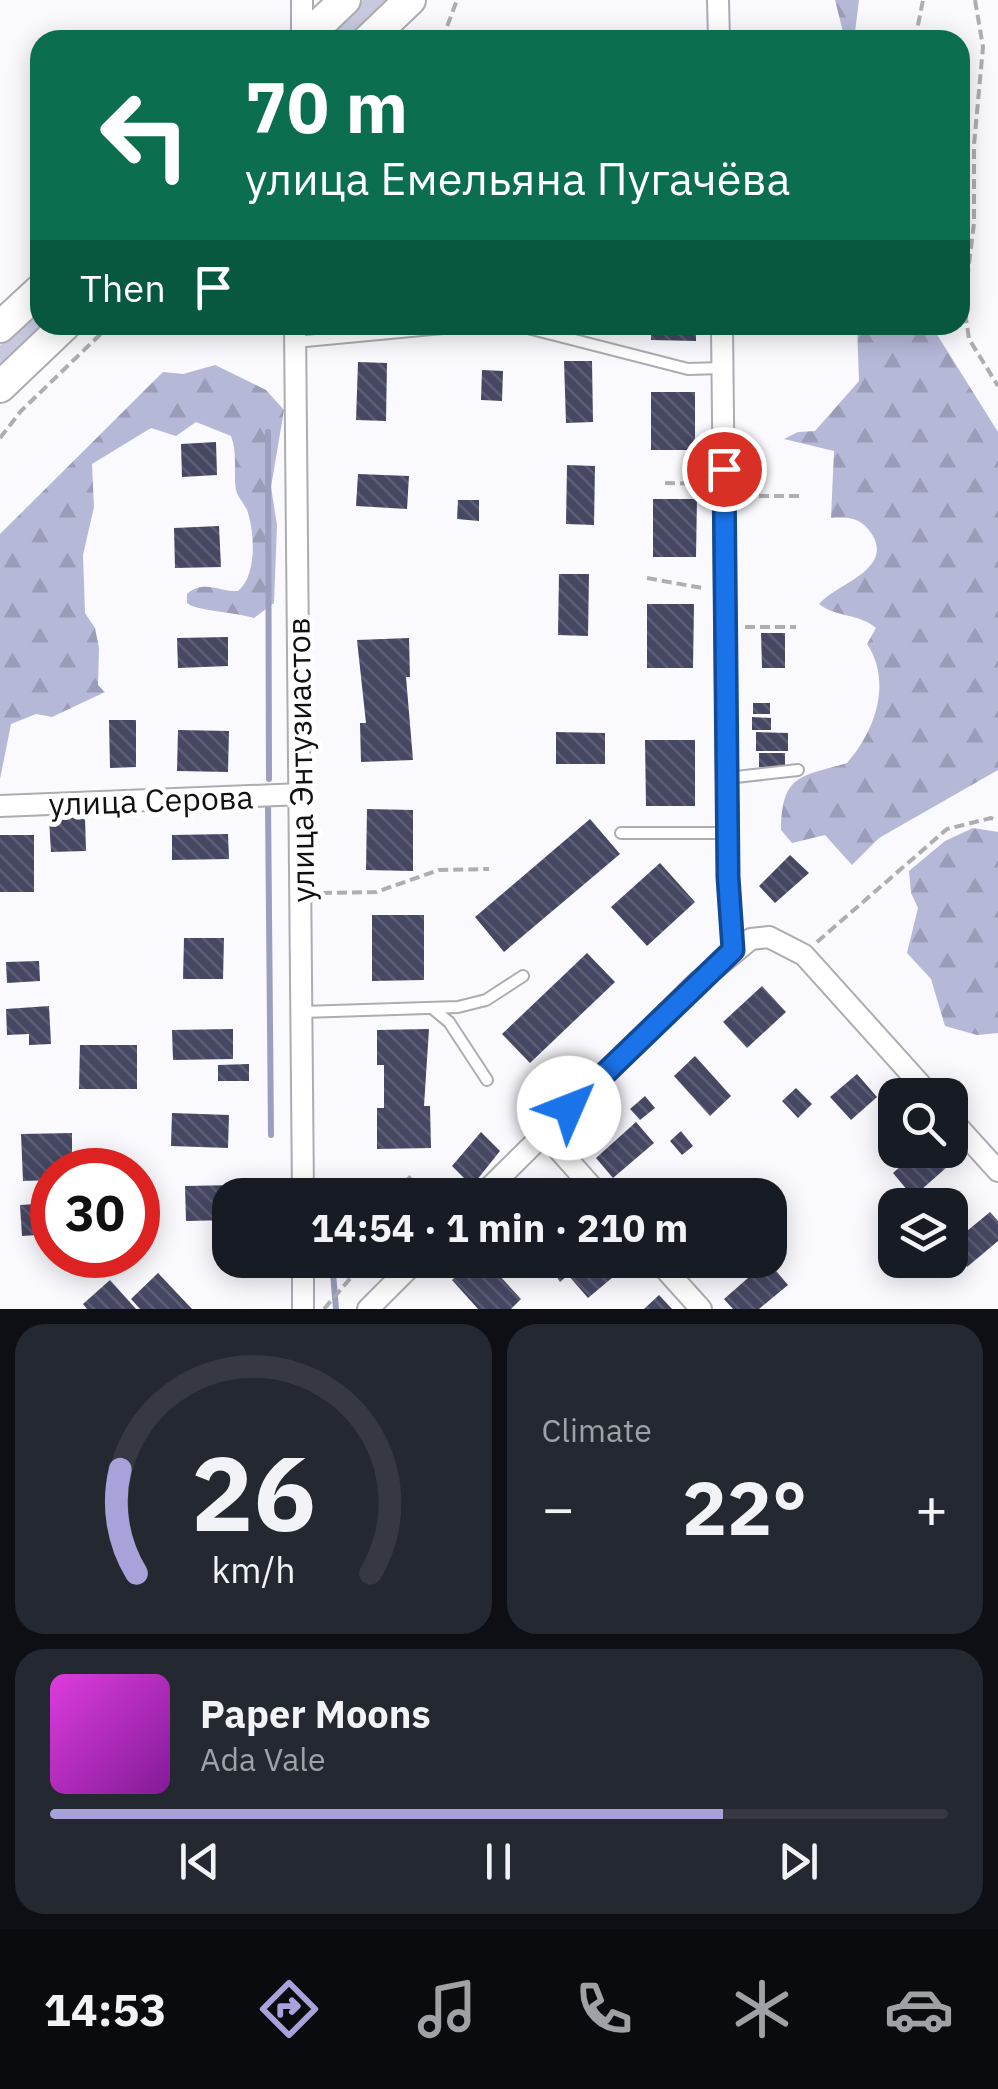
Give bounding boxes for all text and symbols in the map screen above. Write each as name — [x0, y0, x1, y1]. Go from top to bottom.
text: 70 m — [245, 61, 408, 152]
icon: left — [80, 70, 210, 200]
text: улица Емельяна Пугачёва — [245, 149, 790, 207]
icon: arrive — [186, 260, 241, 315]
text: Then — [80, 263, 166, 312]
pin — [682, 427, 767, 512]
icon: arrive — [697, 442, 752, 497]
street label: улица Энтузиастов — [277, 617, 323, 903]
street label: улица Серова — [48, 775, 254, 825]
position arrow — [517, 1056, 621, 1160]
map controls — [878, 1078, 968, 1278]
button: search — [878, 1078, 968, 1168]
speed limit sign: 30 — [30, 1148, 160, 1278]
button: layers — [878, 1188, 968, 1278]
text: 14:54 · 1 min · 210 m — [311, 1203, 688, 1252]
text: Climate — [542, 1409, 652, 1451]
text: 26 — [191, 1424, 316, 1560]
text: 22° — [682, 1458, 807, 1556]
text: − — [542, 1472, 575, 1543]
text: + — [915, 1472, 948, 1543]
text: km/h — [211, 1546, 295, 1593]
text: Paper Moons — [200, 1689, 431, 1738]
text: Ada Vale — [200, 1738, 326, 1780]
icon: previous — [172, 1834, 227, 1889]
icon: pause — [471, 1834, 526, 1889]
icon: next — [771, 1834, 826, 1889]
icon: directions — [254, 1974, 324, 2044]
icon: music — [412, 1974, 482, 2044]
icon: phone — [569, 1974, 639, 2044]
icon: climate — [727, 1974, 797, 2044]
icon: car — [884, 1974, 954, 2044]
text: 14:53 — [44, 1980, 167, 2038]

